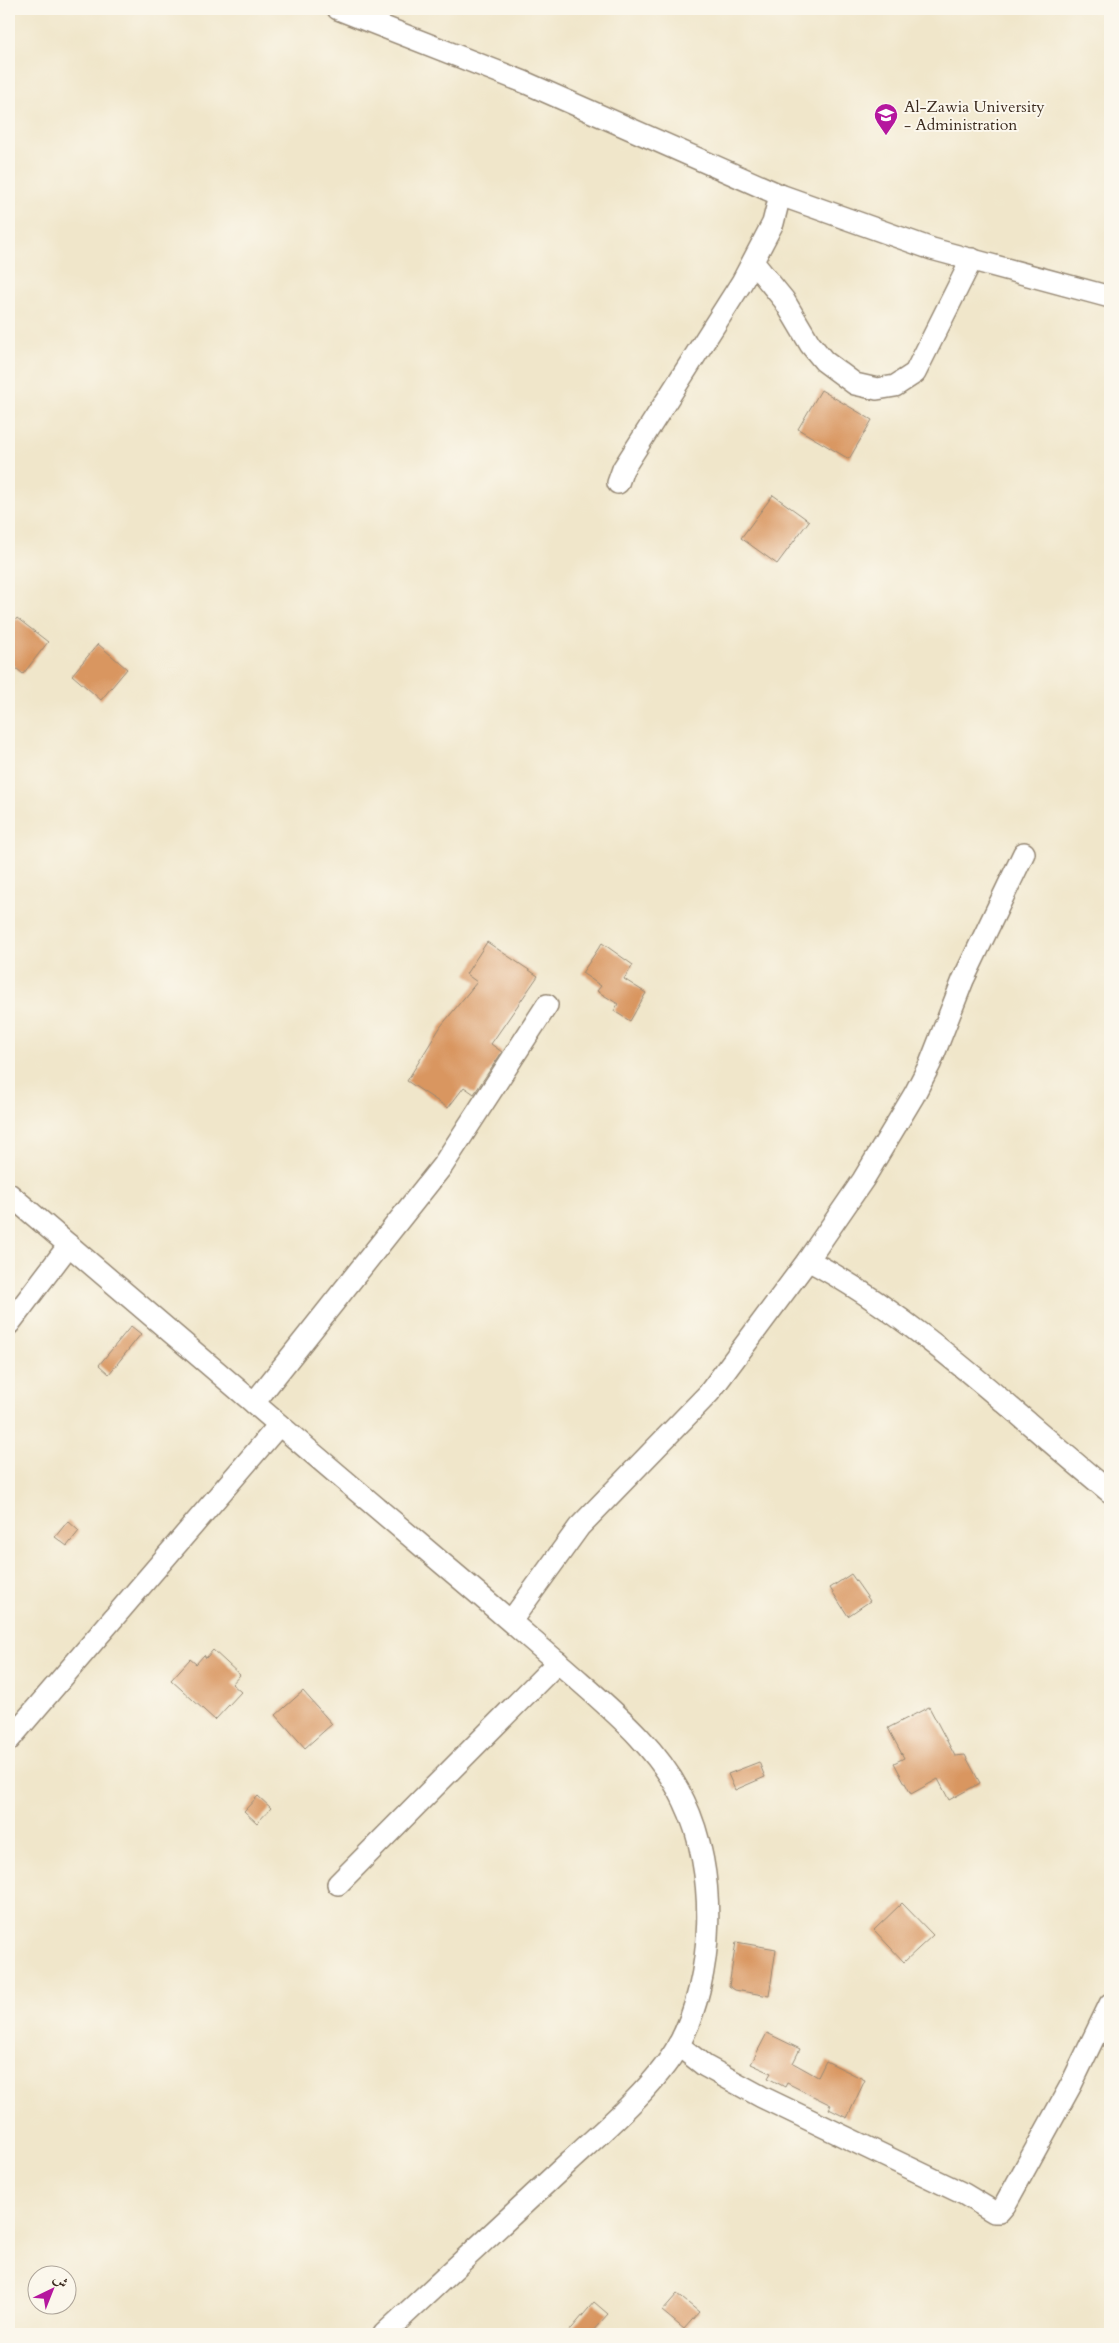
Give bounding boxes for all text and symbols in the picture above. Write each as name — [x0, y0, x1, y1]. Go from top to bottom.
place label: Al-Zawia University - Administration — [904, 96, 1045, 136]
school or university icon: Al-Zawia University - Administration — [873, 102, 899, 136]
north arrow — [28, 2266, 78, 2316]
text: ش — [49, 2269, 72, 2293]

